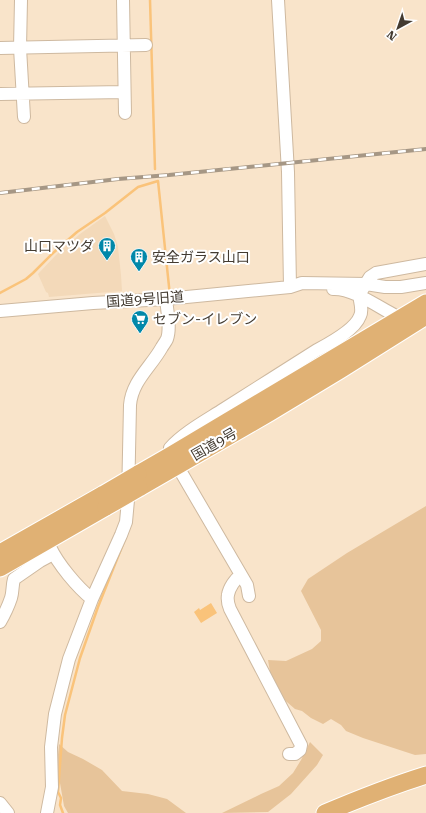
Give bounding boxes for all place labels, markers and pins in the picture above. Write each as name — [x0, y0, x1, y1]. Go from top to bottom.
building icon: 山口マツダ — [97, 236, 117, 261]
place label: 山口マツダ — [24, 238, 94, 254]
building icon: 安全ガラス山口 — [129, 247, 149, 272]
place label: 安全ガラス山口 — [152, 249, 250, 265]
supermarket icon: セブン-イレブン — [130, 309, 150, 334]
place label: セブン-イレブン — [153, 311, 257, 327]

